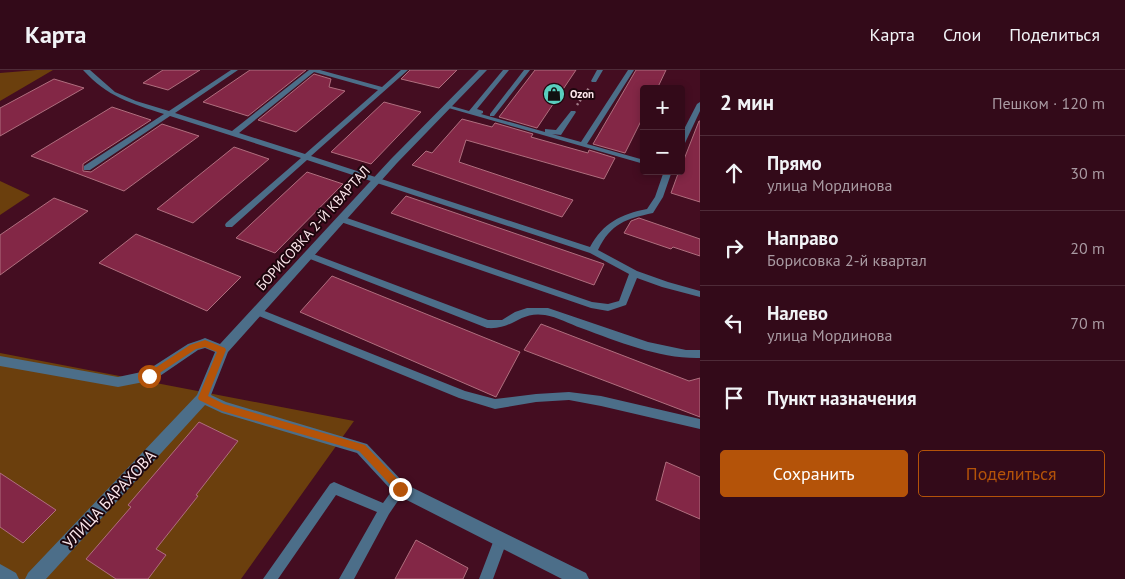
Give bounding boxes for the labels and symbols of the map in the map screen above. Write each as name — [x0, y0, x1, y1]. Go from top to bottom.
shop icon: Ozon — [542, 82, 566, 106]
place label: Ozon — [570, 87, 594, 101]
street label: БОРИСОВКА 2-Й КВАРТАЛ — [252, 162, 374, 294]
route start — [138, 365, 161, 388]
street label: УЛИЦА БАРАХОВА — [58, 445, 160, 552]
route end — [389, 478, 412, 501]

